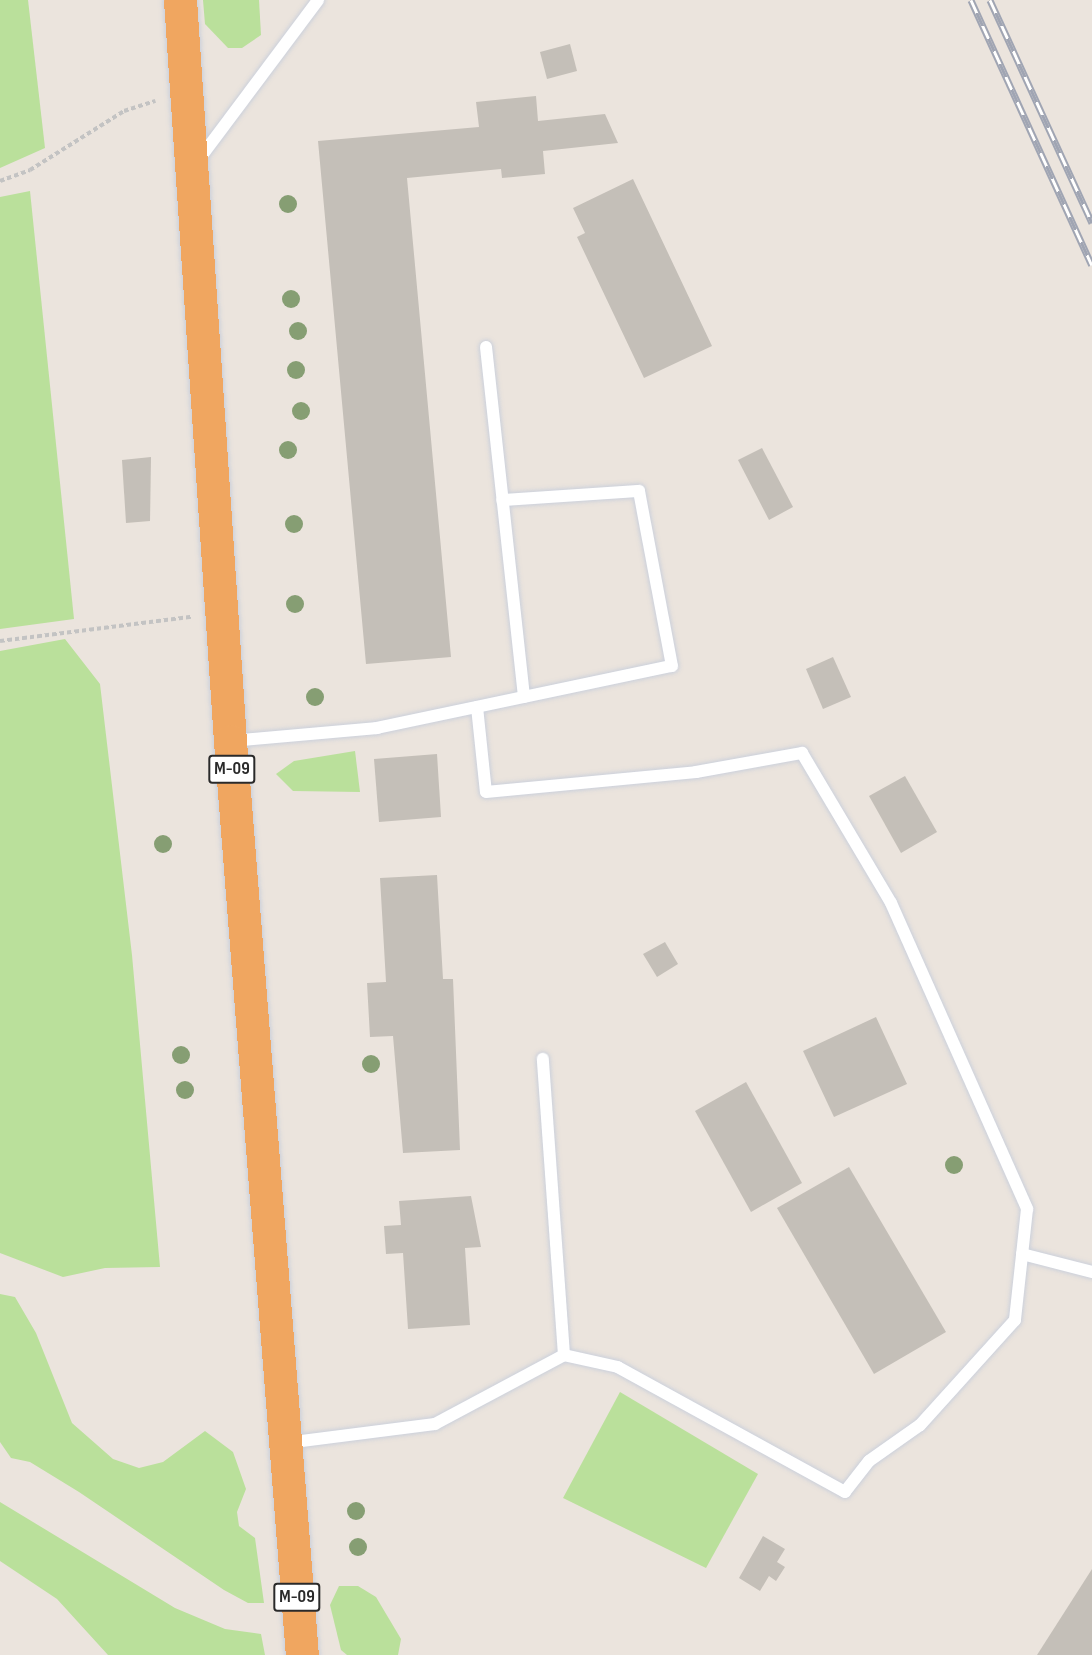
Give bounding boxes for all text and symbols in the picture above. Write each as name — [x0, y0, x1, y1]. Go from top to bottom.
road number: М-09 — [208, 754, 256, 784]
road number: М-09 — [273, 1582, 321, 1612]

